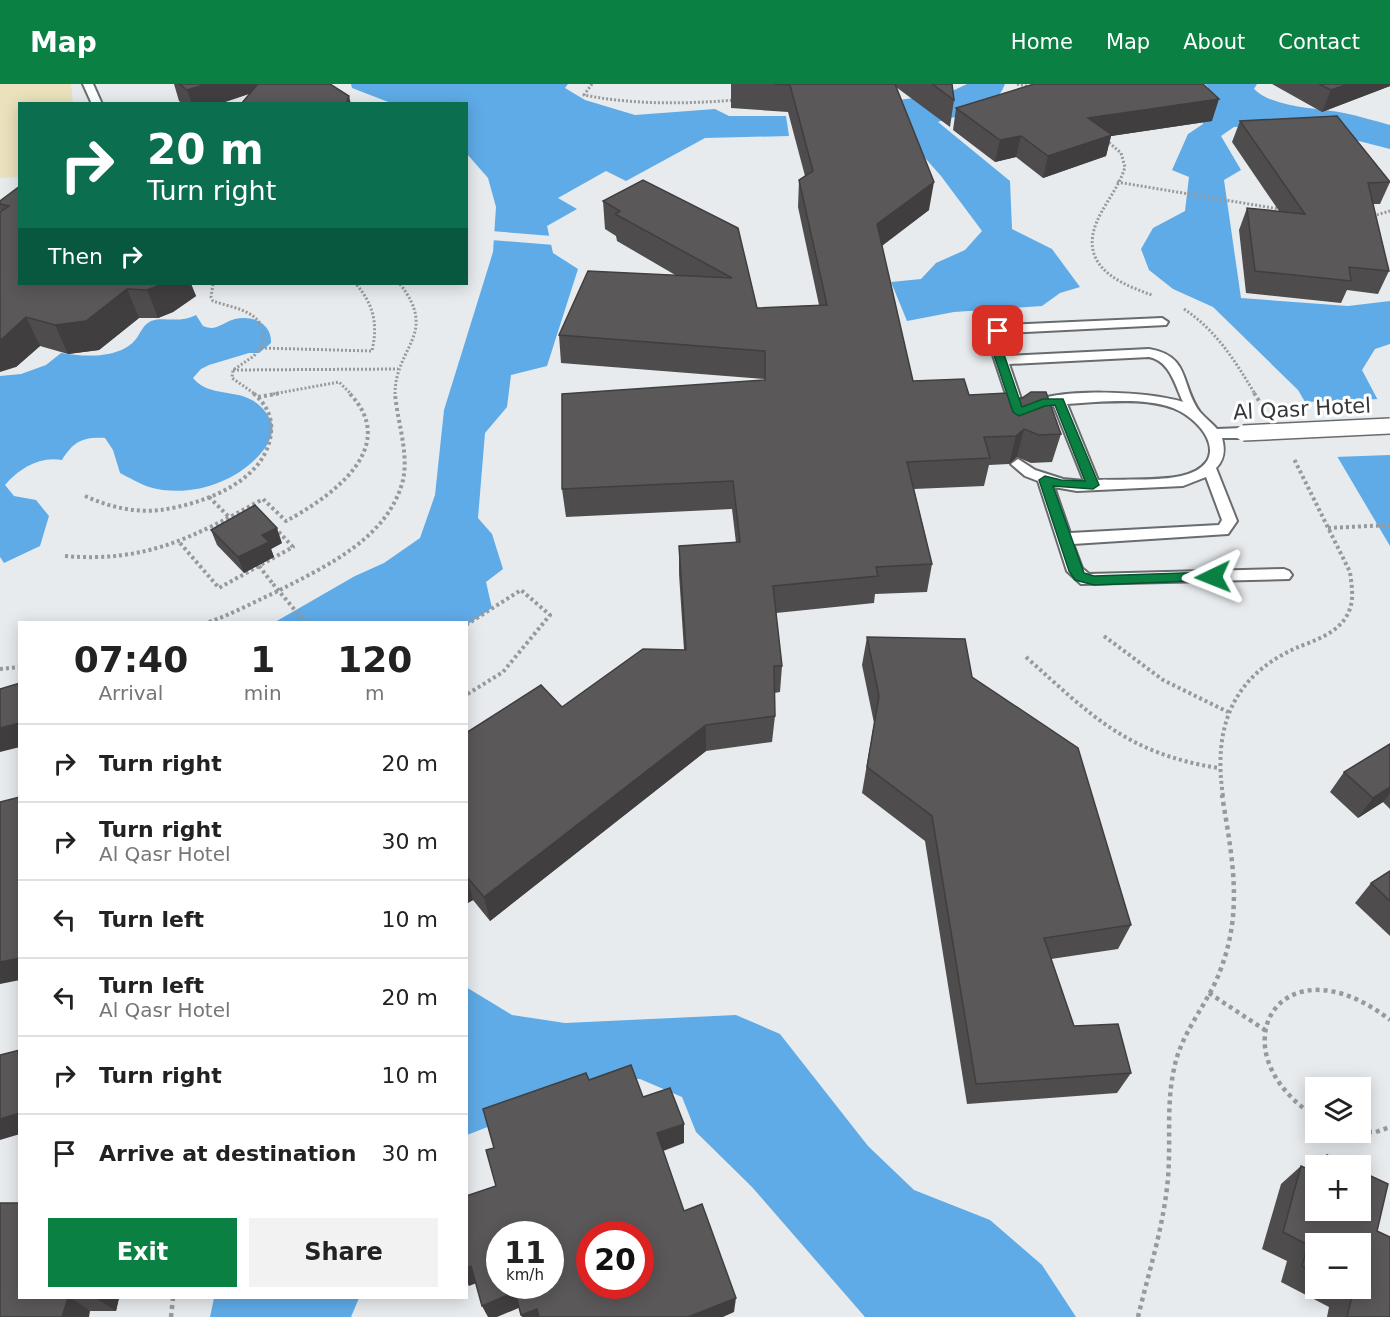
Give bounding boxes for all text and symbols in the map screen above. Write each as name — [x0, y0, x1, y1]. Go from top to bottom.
text: Map — [30, 26, 97, 59]
text: Home — [1011, 30, 1073, 54]
text: Map — [1106, 30, 1150, 54]
text: About — [1183, 30, 1245, 54]
text: Contact — [1278, 30, 1360, 54]
text: 20 m — [147, 125, 264, 174]
icon: right — [48, 126, 126, 204]
text: Turn right — [147, 175, 276, 206]
icon: right — [115, 240, 148, 273]
text: Then — [48, 244, 103, 269]
pin — [972, 305, 1023, 356]
icon: arrive — [981, 314, 1014, 347]
street label: Al Qasr Hotel — [1232, 393, 1372, 425]
position arrow — [1181, 545, 1245, 609]
text: 07:40 — [74, 639, 188, 680]
text: 1 — [250, 639, 275, 680]
text: 120 — [337, 639, 412, 680]
text: Arrival — [98, 681, 163, 705]
text: min — [244, 681, 282, 705]
text: m — [365, 681, 385, 705]
icon: right — [48, 747, 81, 780]
text: Turn right — [99, 751, 222, 776]
text: 20 m — [382, 751, 438, 776]
text: Turn right — [99, 817, 222, 842]
icon: right — [48, 825, 81, 858]
text: 30 m — [382, 829, 438, 854]
text: Al Qasr Hotel — [99, 842, 231, 866]
icon: left — [48, 903, 81, 936]
text: Turn left — [99, 907, 204, 932]
text: 10 m — [382, 907, 438, 932]
text: Turn left — [99, 973, 204, 998]
icon: left — [48, 981, 81, 1014]
text: 20 m — [382, 985, 438, 1010]
text: Al Qasr Hotel — [99, 998, 231, 1022]
icon: right — [48, 1059, 81, 1092]
text: Turn right — [99, 1063, 222, 1088]
text: 10 m — [382, 1063, 438, 1088]
map controls — [1305, 1077, 1371, 1299]
button: layers — [1305, 1077, 1371, 1143]
icon: arrive — [48, 1137, 81, 1170]
text: Arrive at destination — [99, 1141, 356, 1166]
text: 30 m — [382, 1141, 438, 1166]
button: + — [1305, 1155, 1371, 1221]
button: Exit — [48, 1218, 237, 1287]
button: Share — [249, 1218, 438, 1287]
speed limit sign: 20 — [576, 1221, 654, 1299]
button: − — [1305, 1233, 1371, 1299]
text: 11 — [504, 1235, 546, 1270]
text: km/h — [506, 1266, 544, 1284]

